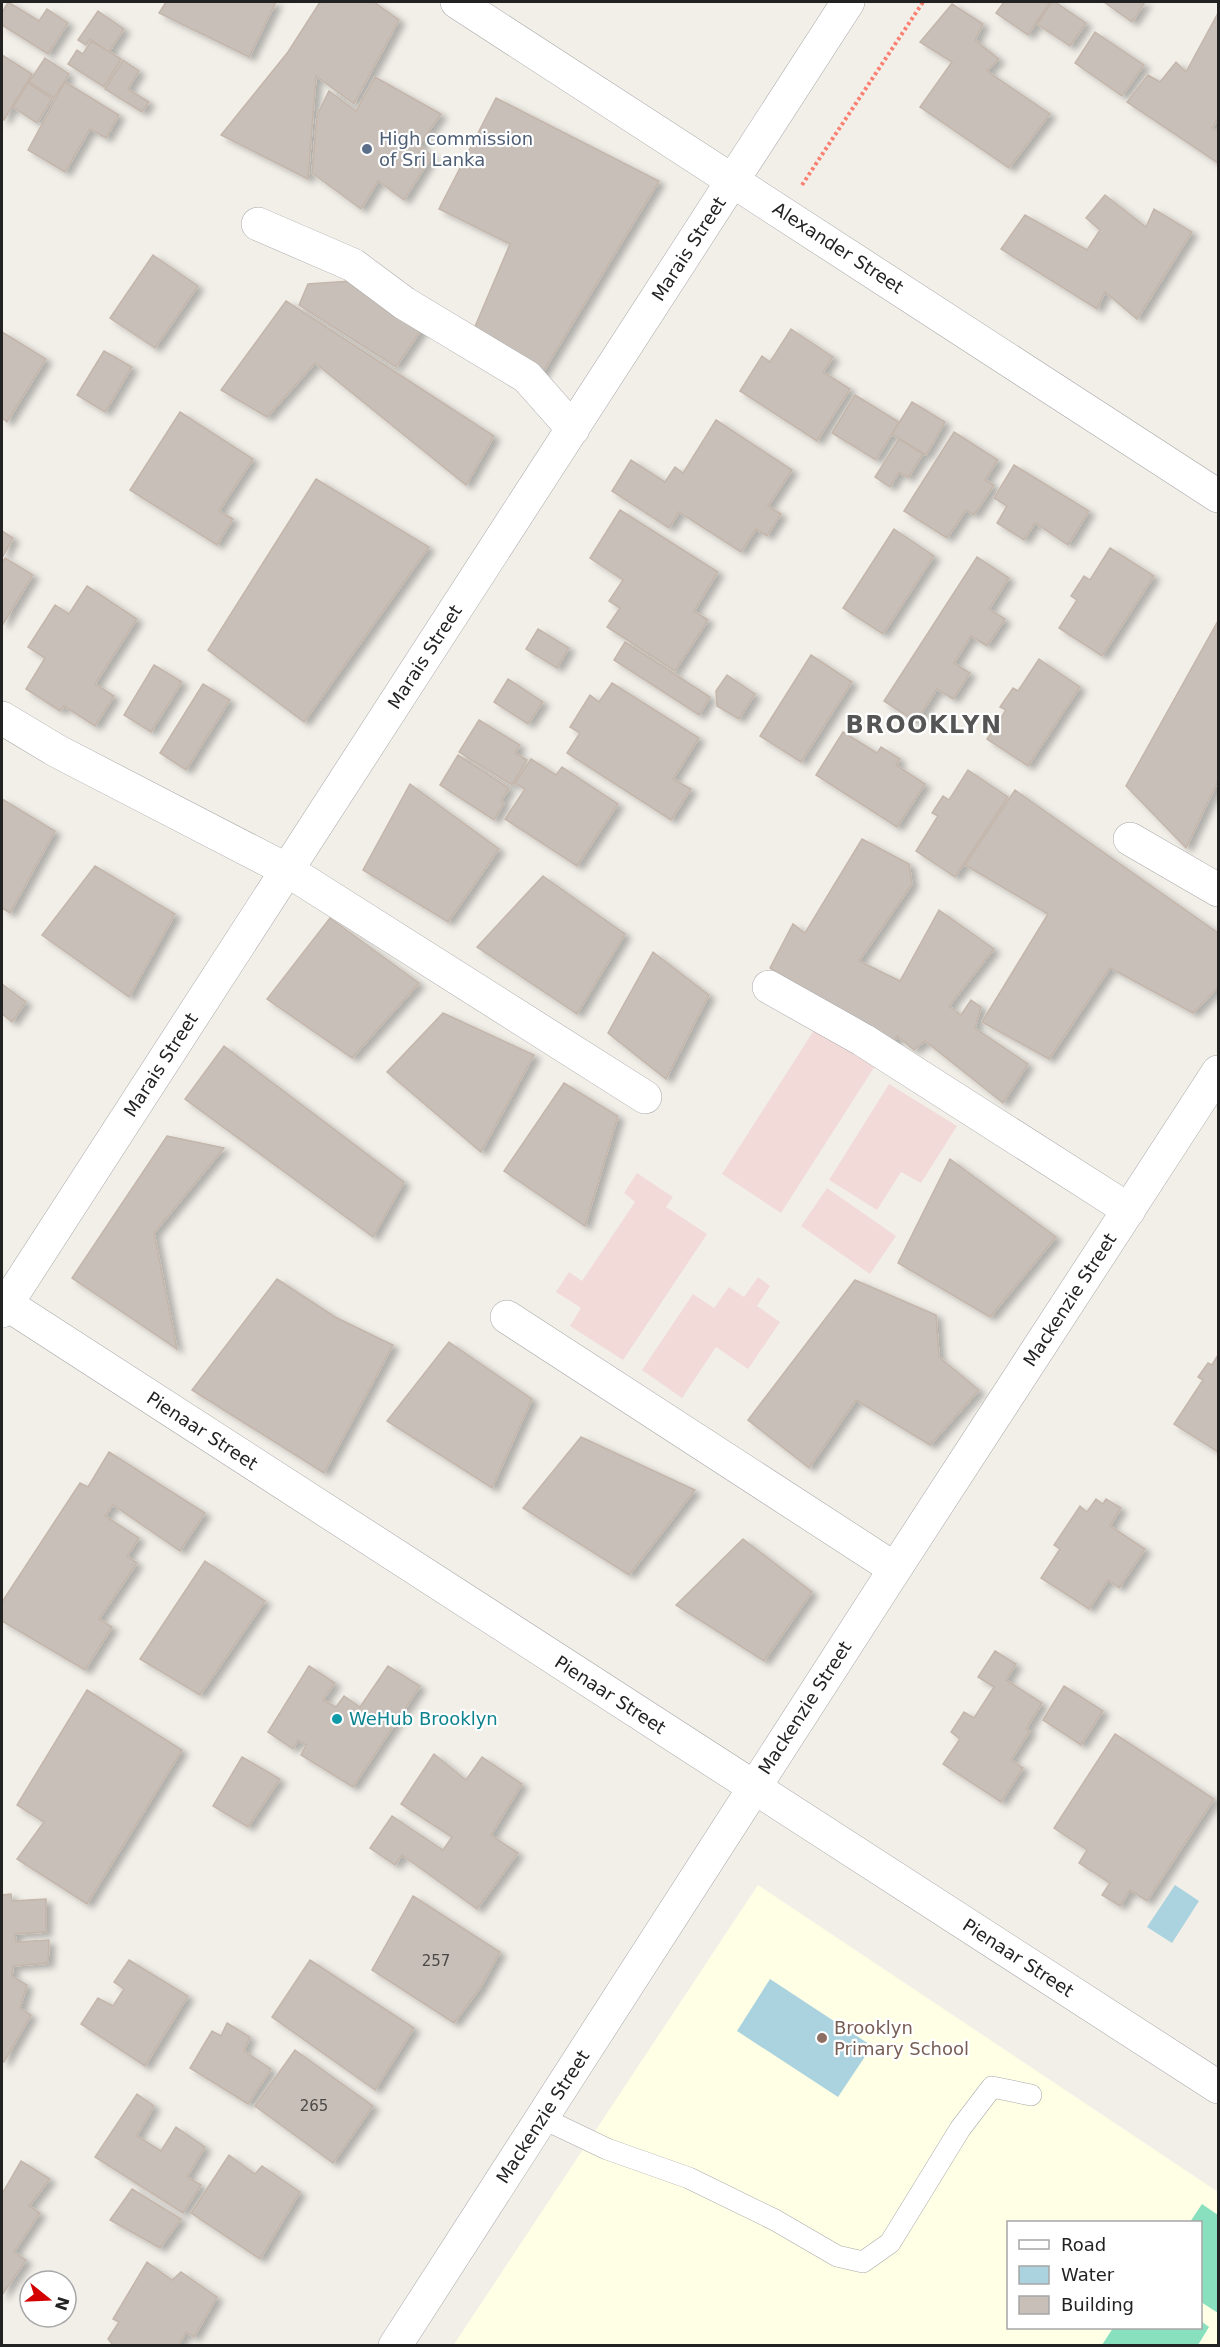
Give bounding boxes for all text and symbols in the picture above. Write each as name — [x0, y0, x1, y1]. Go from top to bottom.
place label: High commission of Sri Lanka — [379, 128, 533, 170]
marker: High commission of Sri Lanka — [360, 142, 374, 156]
street label: Marais Street — [647, 193, 730, 305]
street label: Alexander Street — [769, 198, 908, 298]
street label: Marais Street — [383, 601, 466, 713]
district label: BROOKLYN — [845, 711, 1003, 739]
street label: Marais Street — [119, 1009, 202, 1121]
street label: Mackenzie Street — [1019, 1229, 1121, 1370]
street label: Pienaar Street — [143, 1387, 262, 1474]
street label: Mackenzie Street — [754, 1637, 856, 1778]
street label: Pienaar Street — [551, 1651, 670, 1738]
place label: WeHub Brooklyn — [349, 1708, 498, 1729]
marker: WeHub Brooklyn — [330, 1712, 344, 1726]
street label: Pienaar Street — [959, 1914, 1078, 2001]
house number: 257 — [422, 1952, 450, 1970]
place label: Brooklyn Primary School — [834, 2017, 969, 2059]
marker: Brooklyn Primary School — [815, 2031, 829, 2045]
street label: Mackenzie Street — [492, 2046, 594, 2187]
house number: 265 — [300, 2097, 328, 2115]
legend — [1007, 2221, 1202, 2329]
text: Road — [1061, 2234, 1106, 2255]
text: Water — [1061, 2264, 1115, 2285]
north arrow — [18, 2269, 78, 2329]
text: N — [51, 2294, 73, 2313]
text: Building — [1061, 2294, 1134, 2315]

